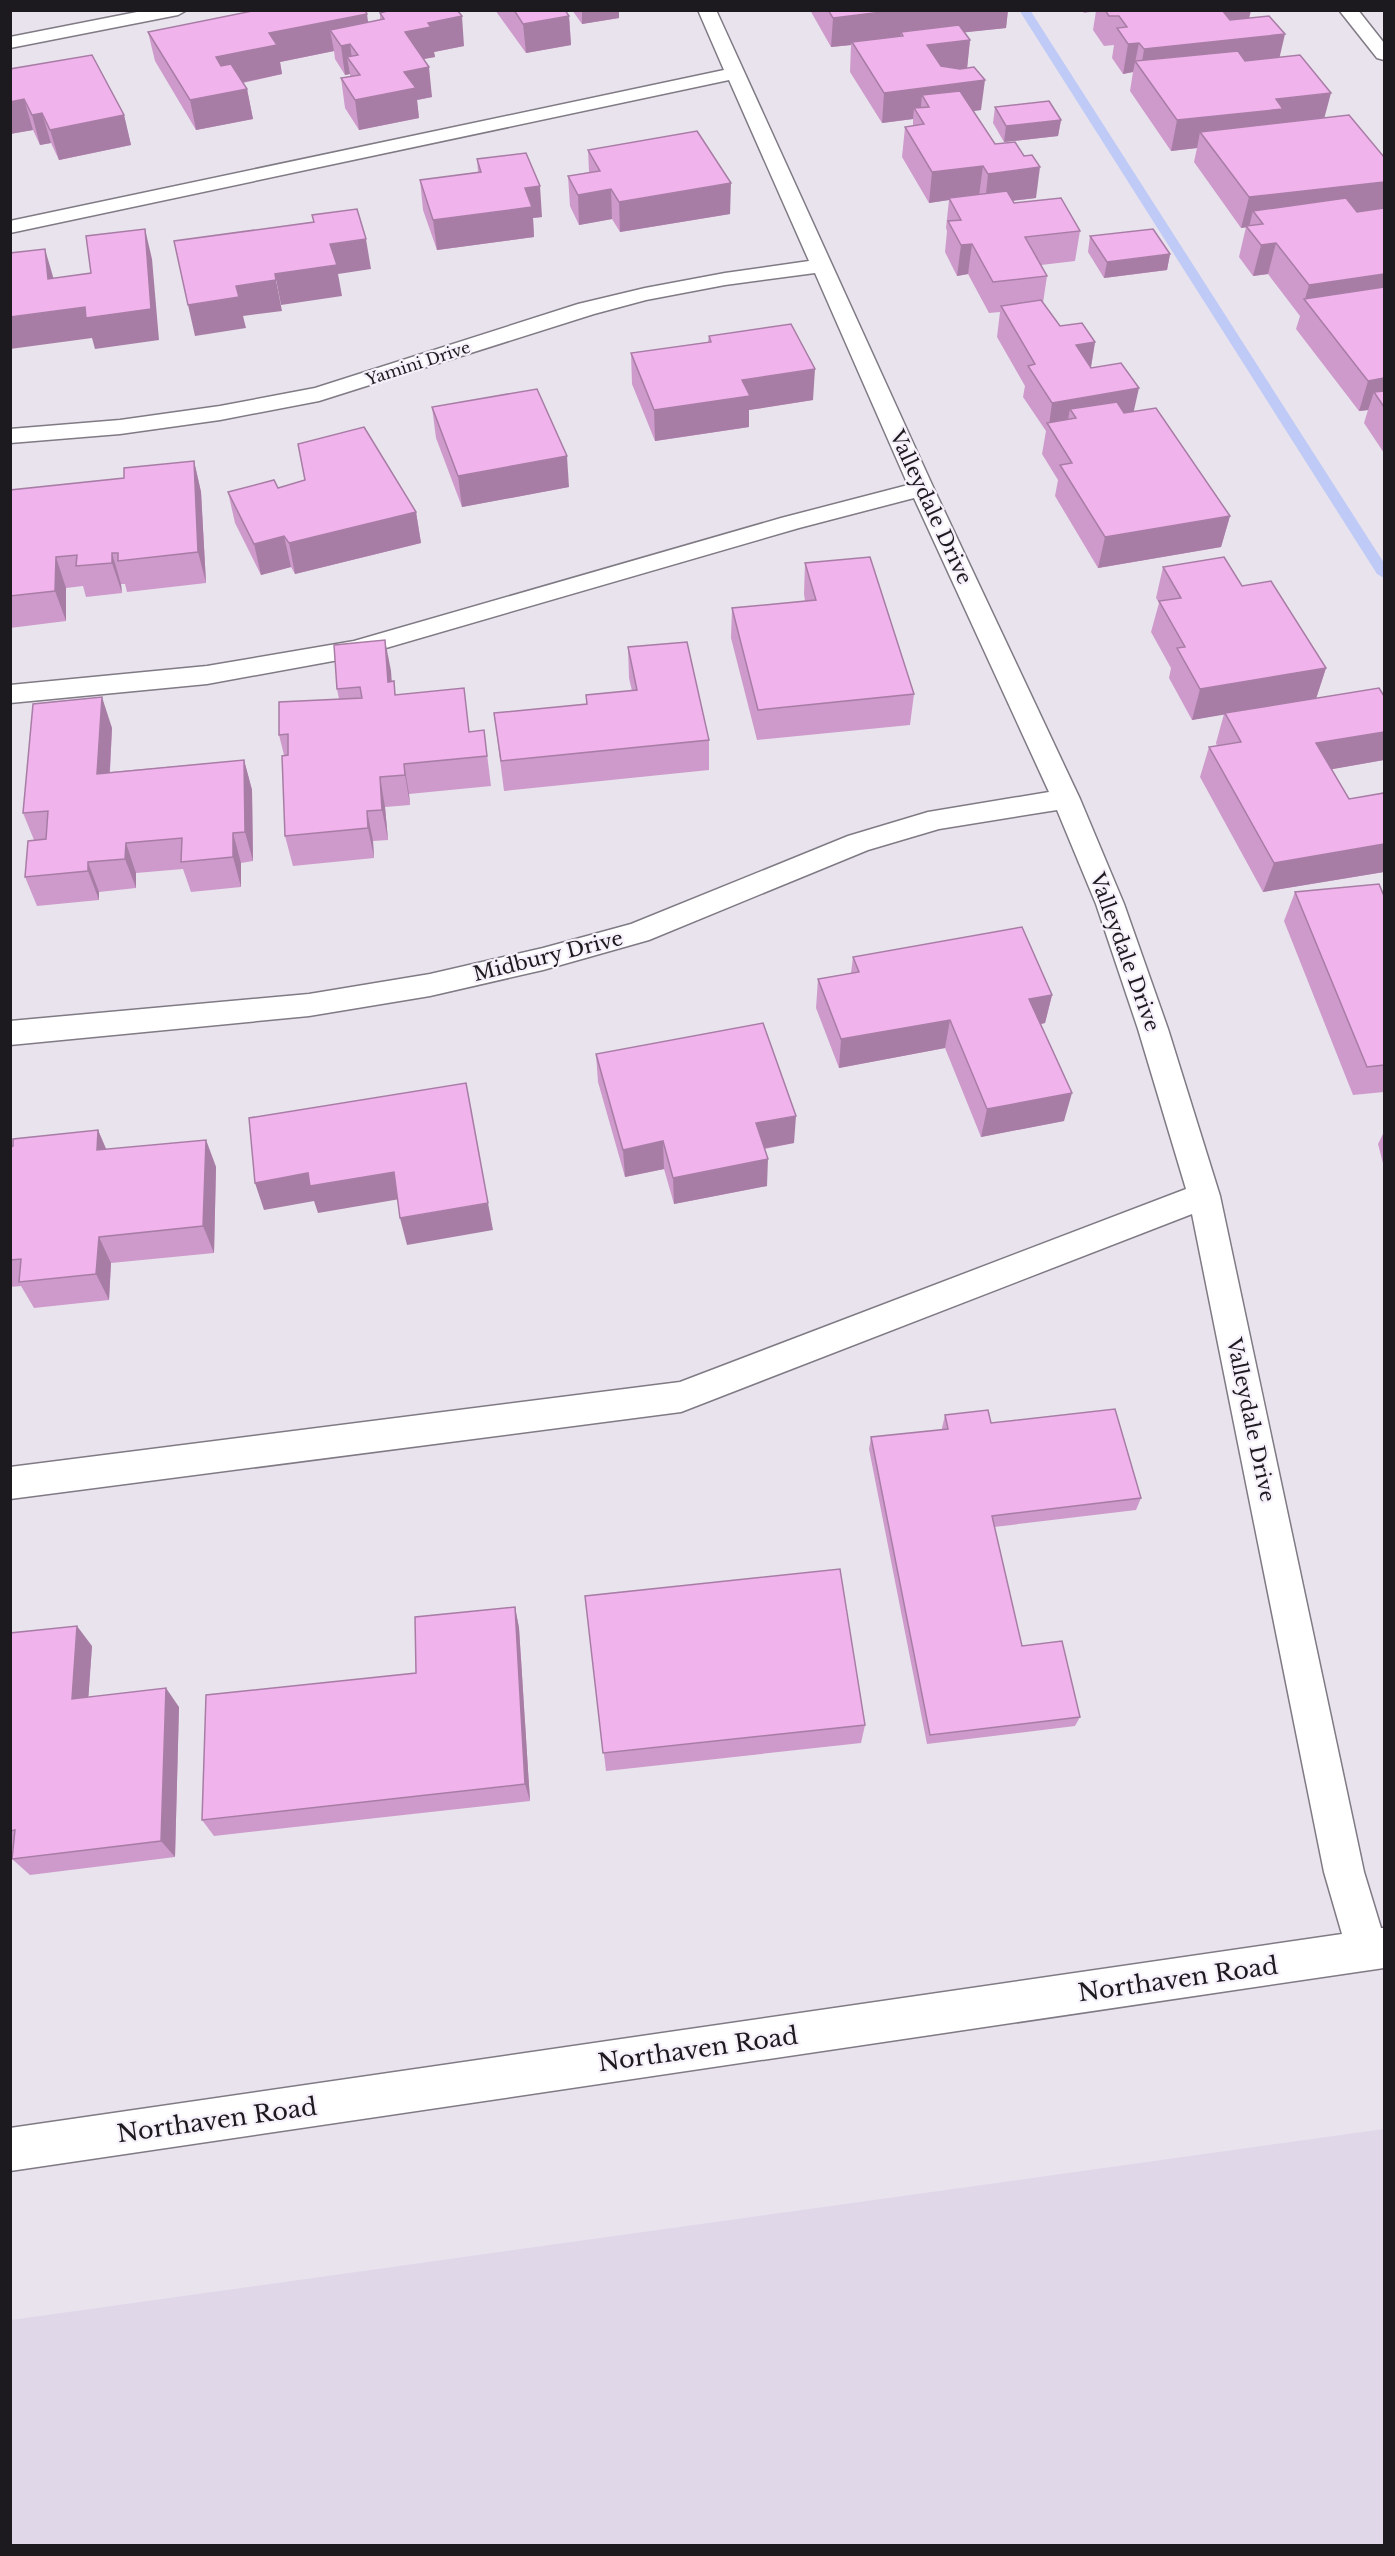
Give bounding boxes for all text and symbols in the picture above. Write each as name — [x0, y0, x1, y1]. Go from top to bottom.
street label: Yamini Drive — [362, 337, 473, 390]
street label: Valleydale Drive — [884, 425, 977, 588]
street label: Valleydale Drive — [1085, 869, 1165, 1035]
street label: Midbury Drive — [471, 926, 625, 986]
street label: Valleydale Drive — [1222, 1335, 1280, 1504]
street label: Northaven Road — [1076, 1951, 1280, 2007]
street label: Northaven Road — [596, 2021, 800, 2077]
street label: Northaven Road — [115, 2092, 319, 2148]

